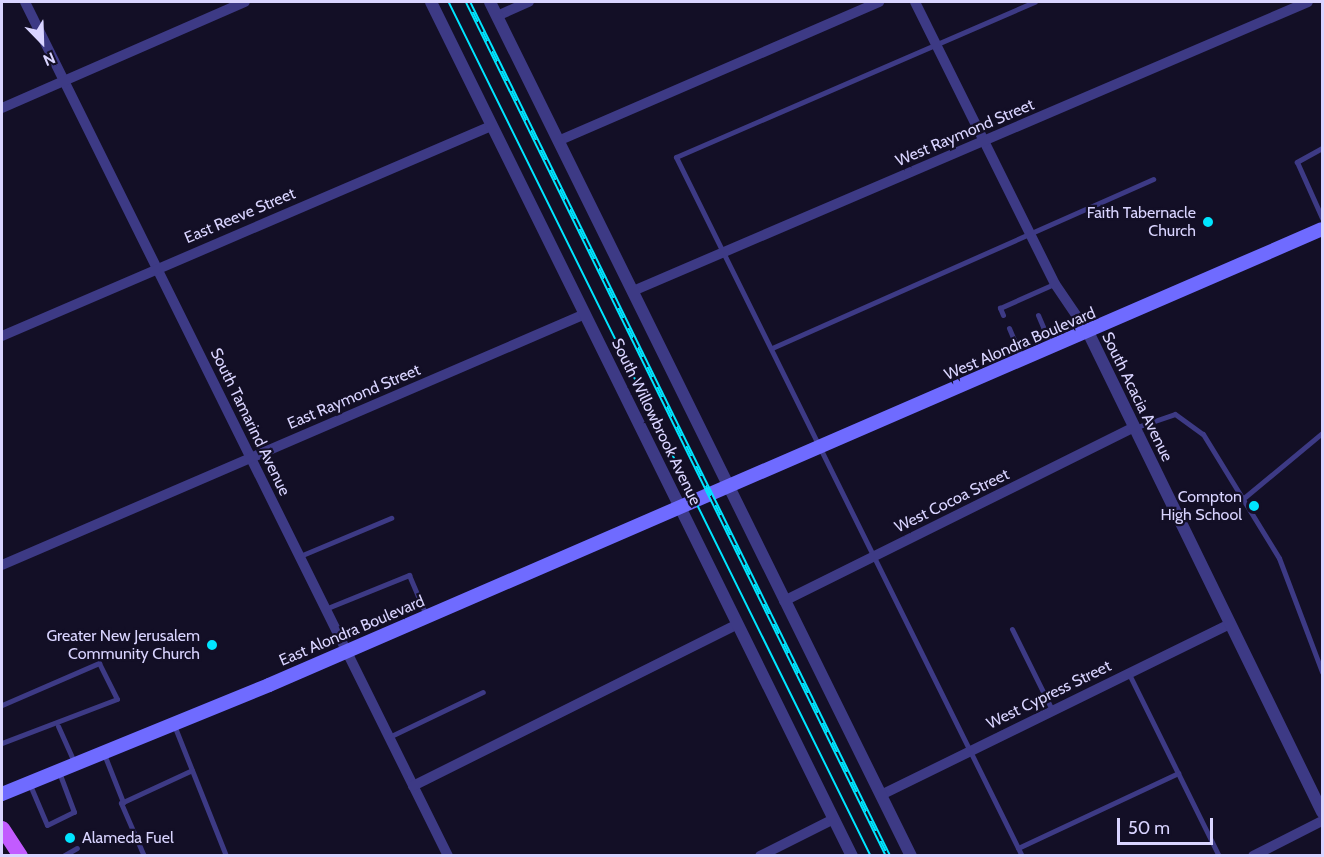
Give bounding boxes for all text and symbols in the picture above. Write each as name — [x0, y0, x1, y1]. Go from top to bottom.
north arrow — [12, 12, 72, 72]
text: N — [40, 48, 58, 70]
street label: West Raymond Street — [893, 95, 1037, 171]
street label: East Reeve Street — [182, 184, 298, 248]
place label: Faith Tabernacle Church — [1087, 203, 1196, 241]
marker: Faith Tabernacle Church — [1201, 215, 1215, 229]
street label: West Alondra Boulevard — [942, 303, 1098, 385]
street label: South Acacia Avenue — [1097, 329, 1177, 465]
street label: South Willowbrook Avenue — [607, 335, 705, 509]
street label: South Tamarind Avenue — [206, 345, 294, 499]
street label: East Raymond Street — [285, 360, 423, 434]
street label: West Cocoa Street — [892, 465, 1012, 537]
place label: Compton High School — [1161, 487, 1242, 525]
marker: Compton High School — [1247, 499, 1261, 513]
street label: East Alondra Boulevard — [276, 592, 428, 670]
place label: Greater New Jerusalem Community Church — [46, 626, 200, 664]
marker: Greater New Jerusalem Community Church — [205, 638, 219, 652]
street label: West Cypress Street — [984, 657, 1114, 733]
scale bar — [1120, 806, 1216, 844]
text: 50 m — [1128, 817, 1170, 839]
place label: Alameda Fuel — [82, 828, 174, 848]
marker: Alameda Fuel — [63, 831, 77, 845]

